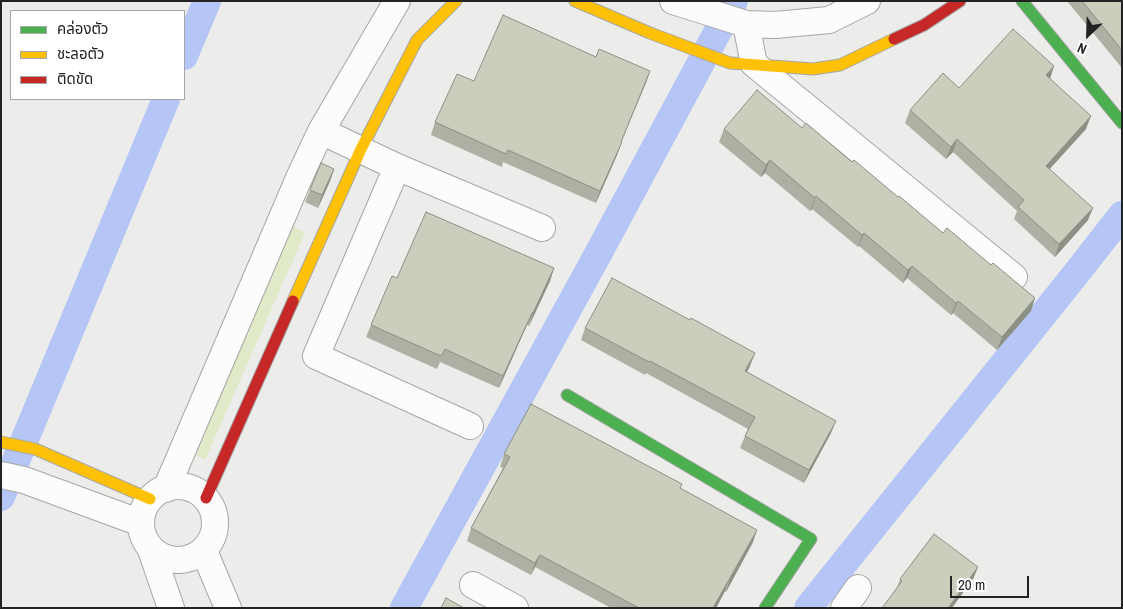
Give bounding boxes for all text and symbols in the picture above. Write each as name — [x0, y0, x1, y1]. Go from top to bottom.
legend — [10, 10, 185, 100]
north arrow — [1063, 10, 1113, 60]
text: คล่องตัว — [57, 18, 108, 39]
text: N — [1074, 39, 1089, 59]
text: ชะลอตัว — [57, 43, 104, 64]
text: ติดขัด — [57, 68, 93, 89]
scale bar — [953, 566, 1032, 598]
text: 20 m — [958, 574, 985, 595]

